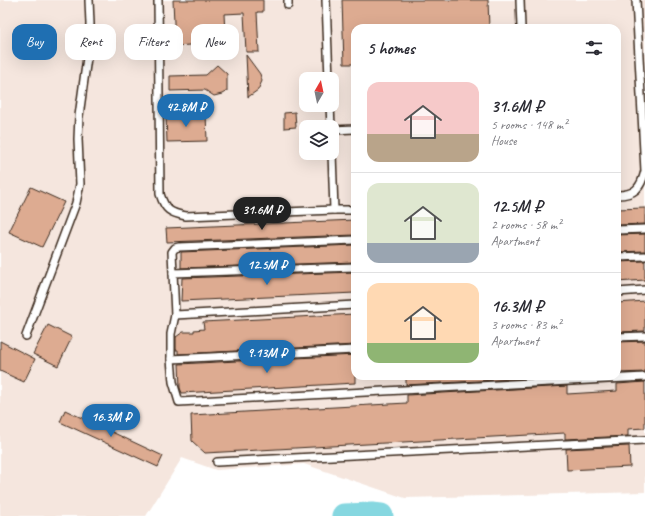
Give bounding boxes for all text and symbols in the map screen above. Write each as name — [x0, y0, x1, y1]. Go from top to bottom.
chip: Buy — [12, 24, 57, 60]
chip: Rent — [65, 24, 116, 60]
chip: Filters — [124, 24, 183, 60]
chip: New — [191, 24, 239, 60]
icon: filters — [583, 37, 605, 59]
text: 5 homes — [367, 38, 415, 59]
north arrow — [299, 72, 339, 112]
map controls — [299, 72, 339, 160]
pin: 42.8M ₽ — [149, 94, 223, 128]
text: 31.6M ₽ — [491, 96, 543, 117]
icon: home — [399, 98, 447, 146]
text: 42.8M ₽ — [166, 99, 206, 115]
text: 5 rooms · 148 m² — [491, 117, 567, 133]
button: layers — [299, 120, 339, 160]
text: House — [491, 133, 516, 149]
text: 12.5M ₽ — [491, 196, 542, 217]
pin: 31.6M ₽ — [225, 197, 299, 231]
icon: home — [399, 199, 447, 247]
text: 31.6M ₽ — [242, 202, 282, 218]
text: 2 rooms · 58 m² — [491, 217, 561, 233]
text: Apartment — [491, 233, 539, 249]
pin: 12.5M ₽ — [230, 252, 304, 286]
text: 12.5M ₽ — [247, 257, 287, 273]
text: 16.3M ₽ — [491, 296, 543, 317]
icon: home — [399, 299, 447, 347]
text: 3 rooms · 83 m² — [491, 317, 561, 333]
text: Apartment — [491, 333, 539, 349]
pin: 9.13M ₽ — [230, 340, 304, 374]
text: 9.13M ₽ — [247, 345, 287, 361]
pin: 16.3M ₽ — [74, 404, 148, 438]
text: 16.3M ₽ — [91, 409, 131, 425]

